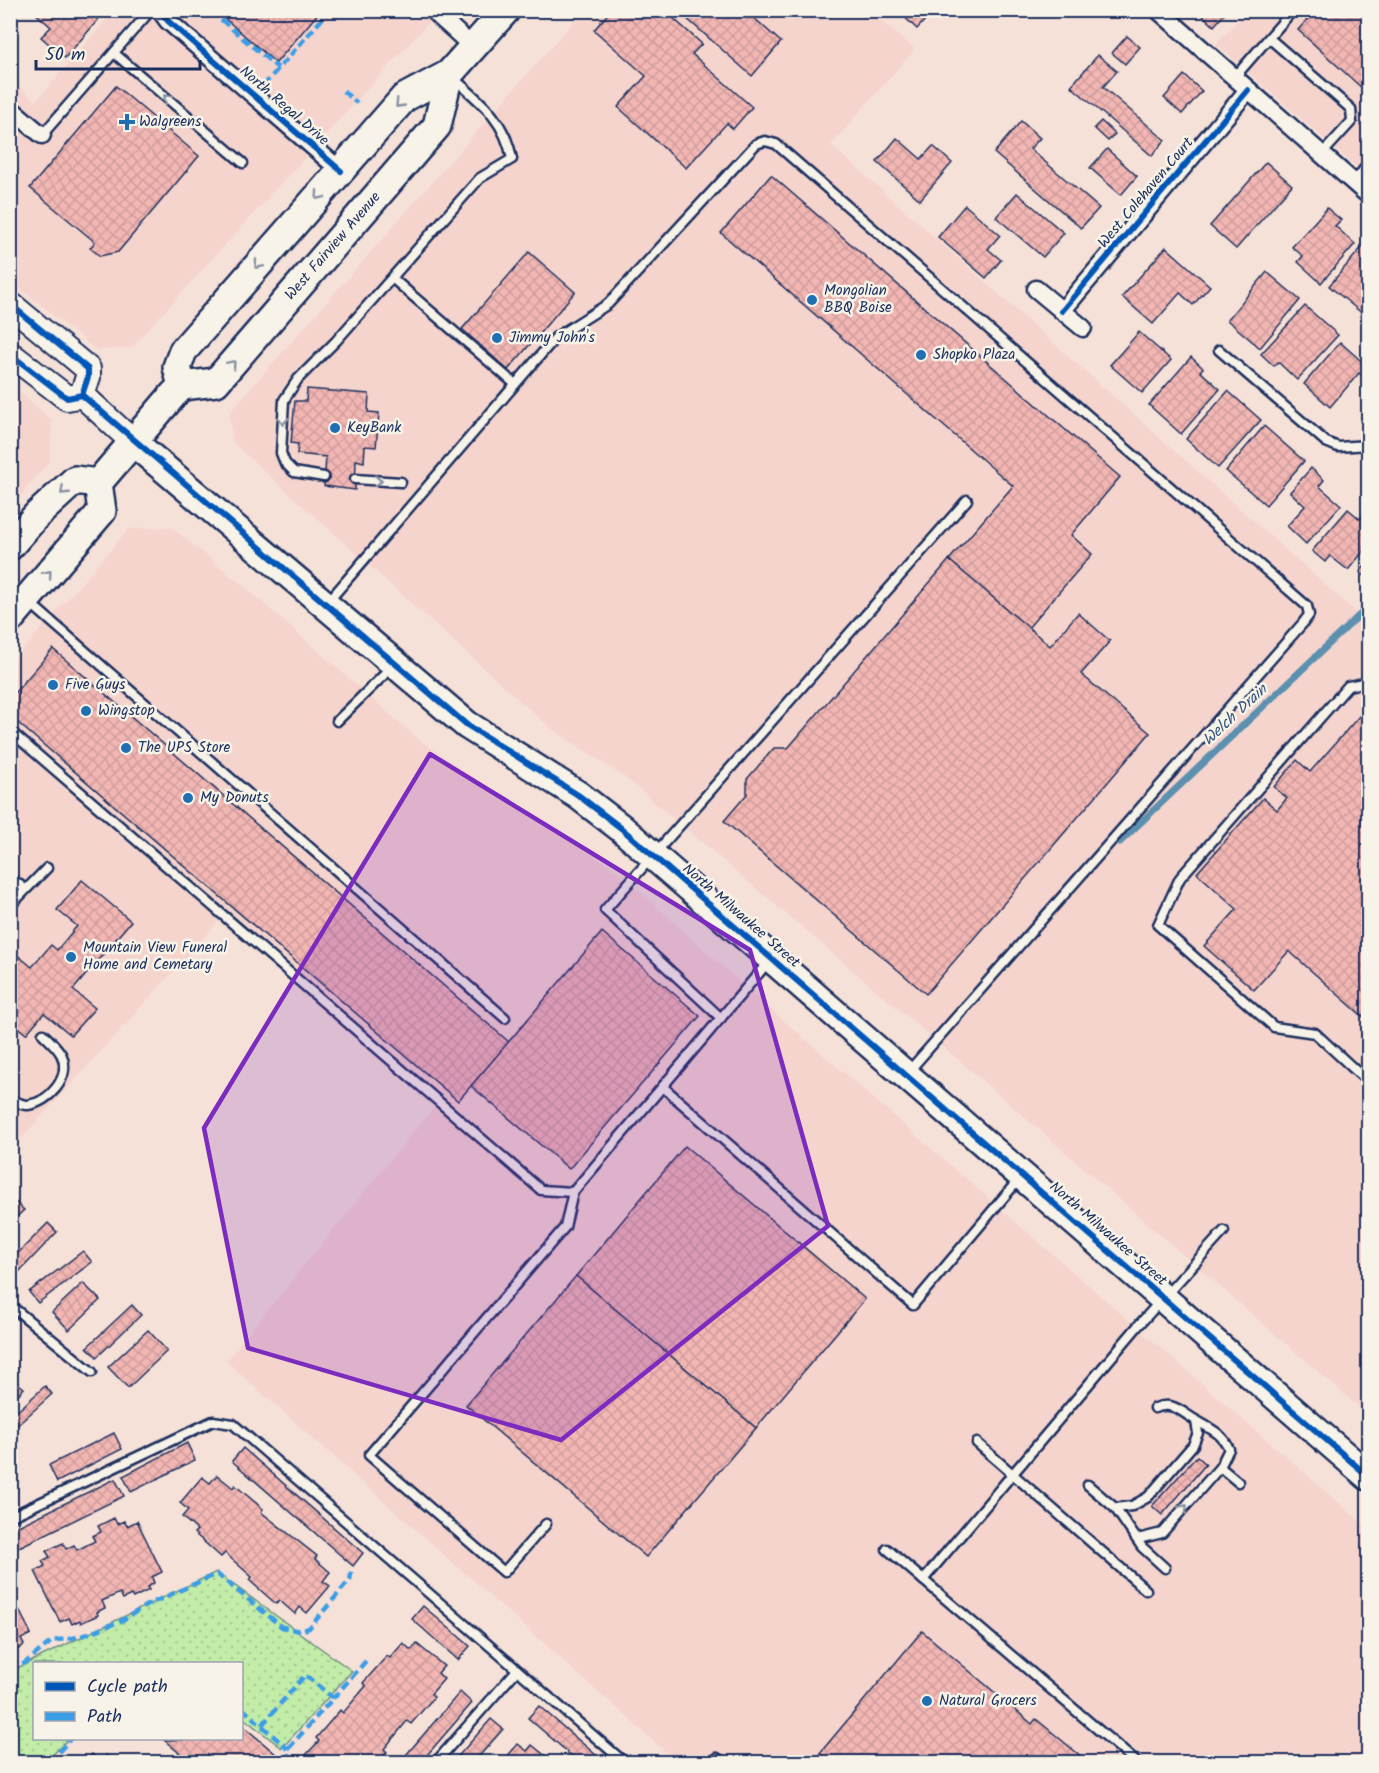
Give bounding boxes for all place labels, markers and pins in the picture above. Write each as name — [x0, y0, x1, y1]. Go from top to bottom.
place label: Walgreens — [139, 110, 202, 134]
marker: Walgreens — [120, 115, 134, 129]
place label: Mongolian BBQ Boise — [824, 279, 892, 320]
marker: Mongolian BBQ Boise — [805, 293, 819, 307]
place label: Jimmy John's — [509, 326, 596, 350]
marker: Jimmy John's — [490, 331, 504, 345]
place label: Shopko Plaza — [933, 343, 1015, 367]
marker: Shopko Plaza — [914, 348, 928, 362]
place label: KeyBank — [347, 416, 402, 440]
marker: KeyBank — [328, 421, 342, 435]
place label: Five Guys — [65, 673, 126, 697]
marker: Five Guys — [46, 678, 60, 692]
place label: Wingstop — [98, 699, 155, 723]
marker: Wingstop — [79, 704, 93, 718]
place label: The UPS Store — [138, 736, 230, 760]
marker: The UPS Store — [119, 741, 133, 755]
place label: My Donuts — [200, 786, 269, 810]
marker: My Donuts — [181, 791, 195, 805]
place label: Mountain View Funeral Home and Cemetary — [83, 936, 227, 977]
marker: Mountain View Funeral Home and Cemetary — [64, 950, 78, 964]
place label: Natural Grocers — [939, 1689, 1037, 1713]
marker: Natural Grocers — [920, 1694, 934, 1708]

